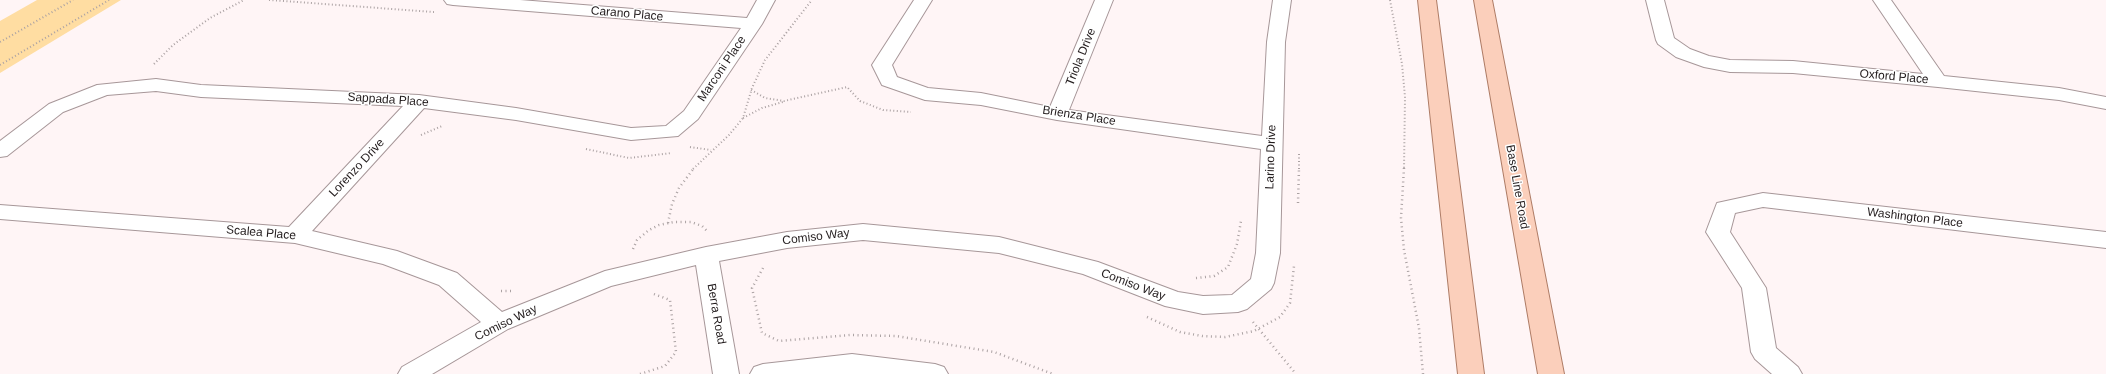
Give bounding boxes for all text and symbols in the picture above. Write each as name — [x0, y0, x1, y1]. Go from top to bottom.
street label: Carano Place — [590, 4, 664, 24]
street label: Triola Drive — [1063, 26, 1099, 88]
street label: Marconi Place — [695, 33, 749, 105]
street label: Oxford Place — [1859, 67, 1929, 87]
street label: Sappada Place — [347, 90, 429, 110]
street label: Brienza Place — [1041, 103, 1117, 129]
street label: Larino Drive — [1263, 124, 1279, 190]
street label: Lorenzo Drive — [326, 136, 388, 200]
street label: Base Line Road — [1502, 144, 1532, 230]
street label: Washington Place — [1866, 205, 1964, 231]
street label: Scalea Place — [225, 223, 297, 243]
street label: Comiso Way — [782, 226, 850, 248]
street label: Comiso Way — [1099, 266, 1167, 304]
street label: Berra Road — [704, 283, 728, 345]
street label: Comiso Way — [472, 302, 540, 344]

